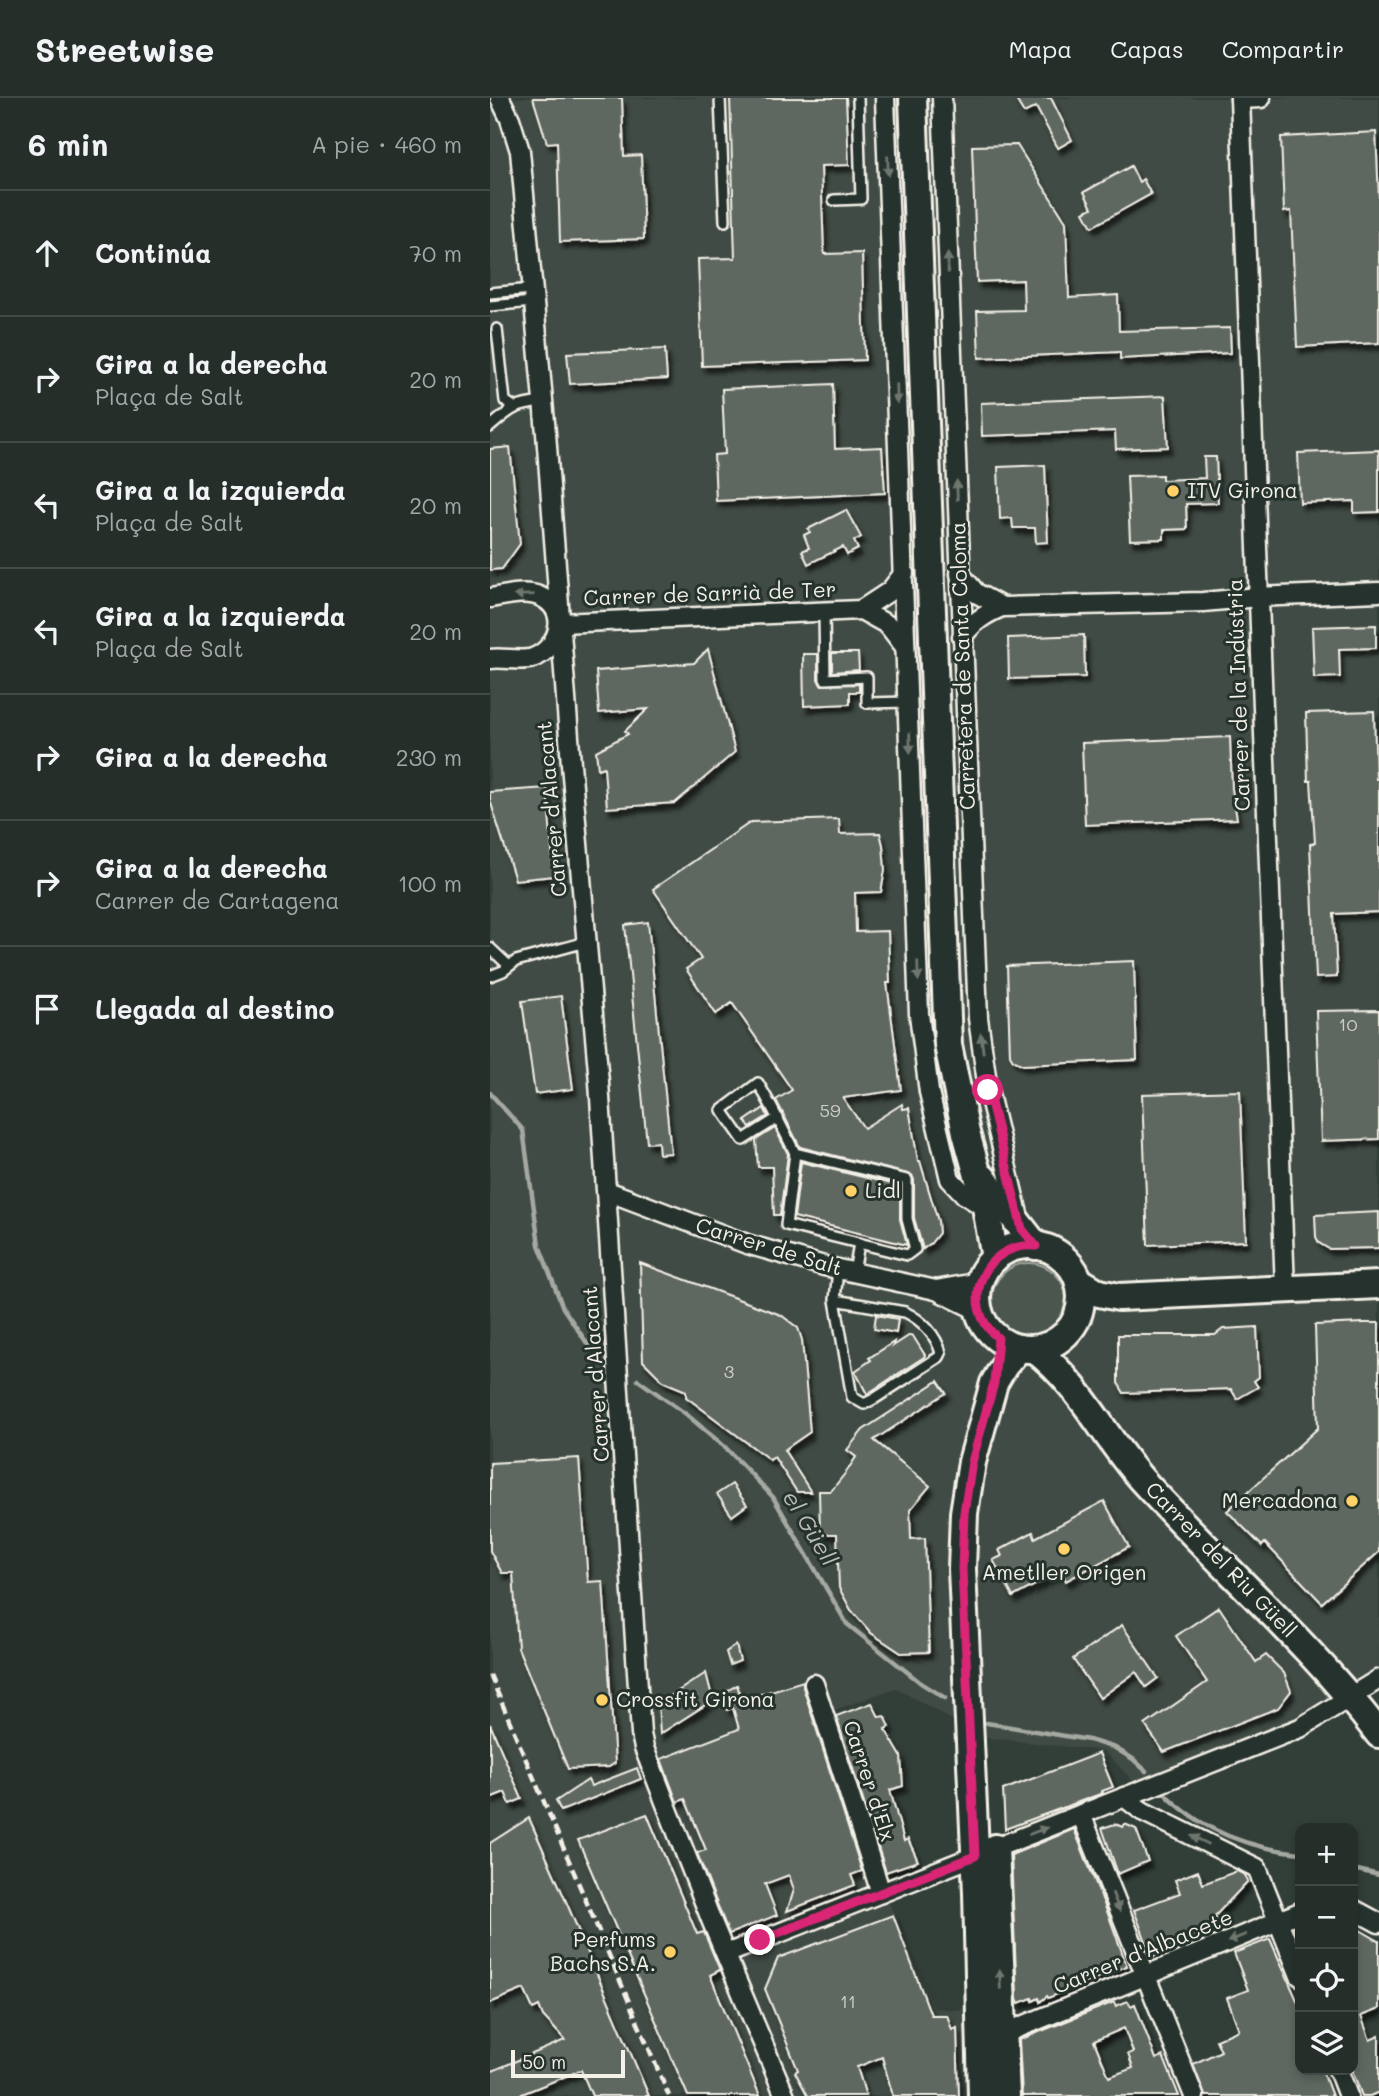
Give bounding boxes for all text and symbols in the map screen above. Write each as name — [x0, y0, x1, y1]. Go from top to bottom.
text: Streetwise — [35, 27, 214, 70]
text: Mapa — [1008, 33, 1072, 64]
text: Capas — [1110, 33, 1184, 64]
text: Compartir — [1222, 33, 1344, 64]
text: 6 min — [28, 124, 108, 164]
text: A pie · 460 m — [311, 129, 462, 159]
one-way arrow — [882, 155, 893, 177]
icon: ahead — [28, 234, 66, 272]
text: Continúa — [95, 236, 211, 270]
text: 70 m — [409, 238, 462, 268]
one-way arrow — [943, 252, 954, 274]
text: Gira a la derecha — [95, 347, 328, 381]
icon: right — [28, 360, 66, 398]
text: 20 m — [409, 364, 462, 394]
text: Plaça de Salt — [95, 381, 244, 411]
one-way arrow — [891, 383, 902, 405]
text: Gira a la izquierda — [95, 473, 346, 507]
place label: ITV Girona — [1187, 476, 1298, 503]
one-way arrow — [951, 479, 962, 501]
marker: ITV Girona — [1165, 483, 1181, 499]
icon: left — [28, 486, 66, 524]
text: 20 m — [409, 490, 462, 520]
text: Plaça de Salt — [95, 507, 244, 537]
street label: Carretera de Santa Coloma — [943, 521, 980, 811]
street label: Carrer de Sarrià de Ter — [583, 575, 837, 610]
street label: Carrer de la Indústria — [1220, 578, 1255, 812]
one-way arrow — [513, 589, 535, 601]
text: Gira a la izquierda — [95, 599, 346, 633]
icon: left — [28, 612, 66, 650]
text: 20 m — [409, 616, 462, 646]
text: Plaça de Salt — [95, 633, 244, 663]
street label: Carrer d'Alacant — [529, 720, 572, 898]
one-way arrow — [904, 732, 915, 754]
icon: right — [28, 738, 66, 776]
text: Gira a la derecha — [95, 740, 328, 774]
text: 230 m — [396, 742, 462, 772]
text: Gira a la derecha — [95, 851, 328, 885]
icon: right — [28, 864, 66, 902]
text: 100 m — [398, 868, 462, 898]
text: Carrer de Cartagena — [95, 885, 340, 915]
one-way arrow — [912, 960, 923, 982]
icon: arrive — [28, 990, 66, 1028]
text: Llegada al destino — [95, 992, 334, 1026]
house number: 10 — [1338, 1012, 1358, 1036]
one-way arrow — [976, 1032, 987, 1054]
route start — [972, 1074, 1003, 1105]
house number: 59 — [819, 1098, 841, 1122]
place label: Lidl — [865, 1176, 901, 1203]
marker: Lidl — [843, 1183, 859, 1199]
street label: Carrer de Salt — [693, 1210, 846, 1281]
street label: Carrer d'Alacant — [575, 1285, 614, 1463]
house number: 3 — [724, 1359, 734, 1383]
street label: Carrer del Riu Güell — [1141, 1475, 1303, 1643]
water label: el Güell — [777, 1484, 845, 1571]
place label: Mercadona — [1222, 1486, 1338, 1513]
marker: Mercadona — [1344, 1493, 1360, 1509]
marker: Ametller Origen — [1056, 1541, 1072, 1557]
place label: Ametller Origen — [982, 1558, 1146, 1585]
place label: Crossfit Girona — [616, 1685, 775, 1712]
marker: Crossfit Girona — [594, 1692, 610, 1708]
street label: Carrer d'Elx — [838, 1717, 903, 1844]
map controls — [1295, 1823, 1358, 2075]
button: + — [1295, 1823, 1358, 1886]
one-way arrow — [1027, 1826, 1048, 1837]
one-way arrow — [1190, 1834, 1210, 1845]
button: − — [1295, 1886, 1358, 1949]
one-way arrow — [1110, 1892, 1122, 1912]
street label: Carrer d'Albacete — [1049, 1902, 1236, 1999]
route end — [744, 1924, 775, 1955]
place label: Perfums Bachs S.A. — [550, 1925, 656, 1976]
one-way arrow — [1227, 1933, 1248, 1944]
marker: Perfums Bachs S.A. — [662, 1944, 678, 1960]
button: locate — [1295, 1949, 1358, 2012]
one-way arrow — [994, 1968, 1005, 1990]
house number: 11 — [840, 1989, 856, 2013]
button: layers — [1295, 2012, 1358, 2075]
scale bar — [511, 2047, 625, 2079]
text: 50 m — [522, 2049, 566, 2074]

